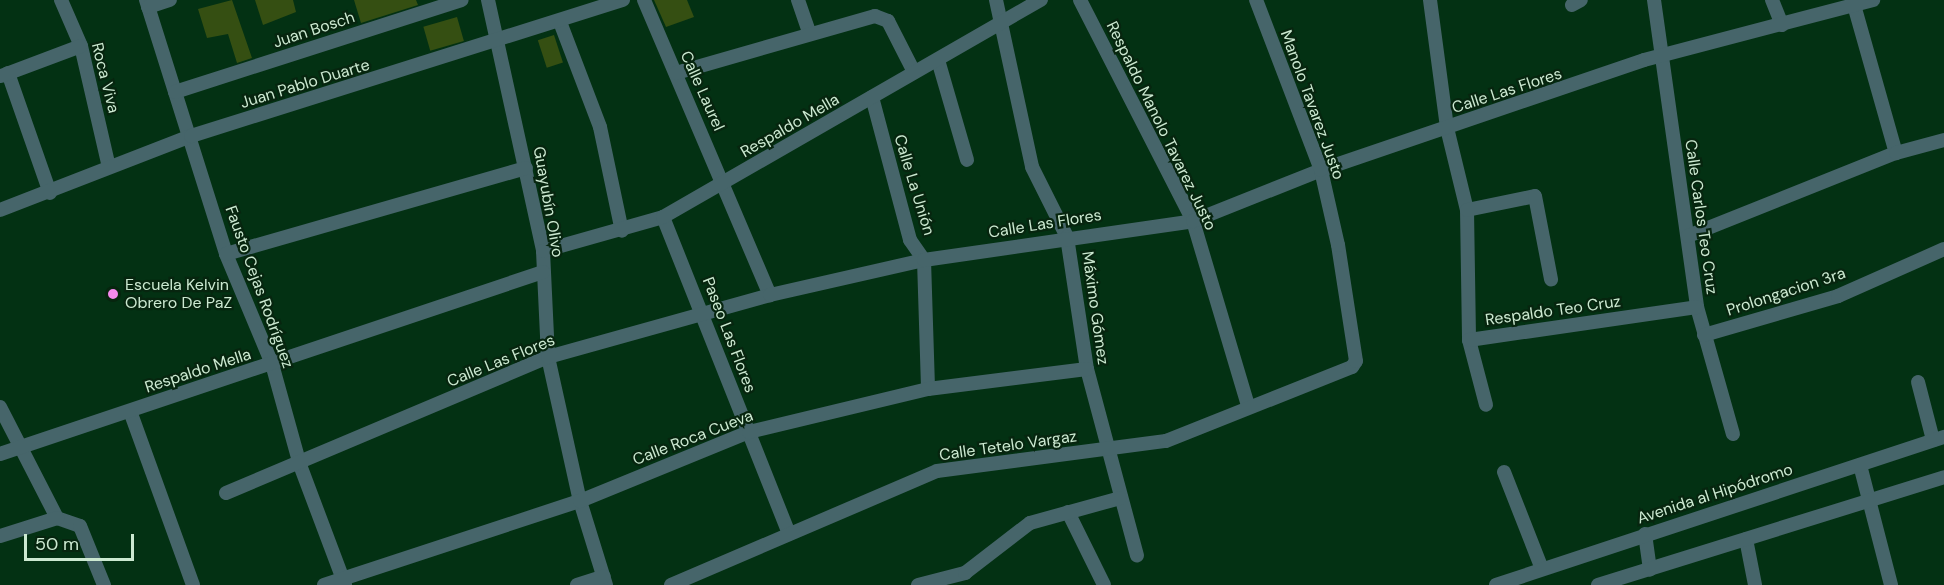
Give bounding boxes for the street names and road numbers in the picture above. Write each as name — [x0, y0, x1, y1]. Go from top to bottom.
street label: Juan Bosch — [271, 8, 357, 52]
street label: Respaldo Manolo Tavarez Justo — [1102, 18, 1220, 234]
street label: Manolo Tavarez Justo — [1276, 28, 1348, 182]
street label: Roca Viva — [87, 41, 123, 115]
street label: Calle Laurel — [676, 48, 728, 134]
street label: Juan Pablo Duarte — [238, 55, 372, 113]
street label: Calle Las Flores — [1450, 64, 1564, 118]
street label: Respaldo Mella — [737, 90, 843, 162]
street label: Calle La Unión — [890, 132, 938, 238]
street label: Calle Carlos Teo Cruz — [1681, 138, 1721, 296]
street label: Guayubín Olivo — [529, 145, 567, 259]
street label: Fausto Cejas Rodríguez — [221, 203, 297, 371]
street label: Calle Las Flores — [987, 206, 1103, 242]
street label: Máximo Gómez — [1078, 250, 1112, 366]
street label: Prolongacion 3ra — [1724, 264, 1848, 320]
street label: Paseo Las Flores — [698, 274, 760, 396]
street label: Respaldo Teo Cruz — [1484, 292, 1622, 330]
street label: Calle Las Flores — [444, 331, 558, 391]
street label: Respaldo Mella — [142, 345, 254, 397]
street label: Calle Roca Cueva — [630, 406, 756, 470]
street label: Calle Tetelo Vargaz — [938, 427, 1078, 465]
street label: Avenida al Hipódromo — [1635, 460, 1795, 528]

